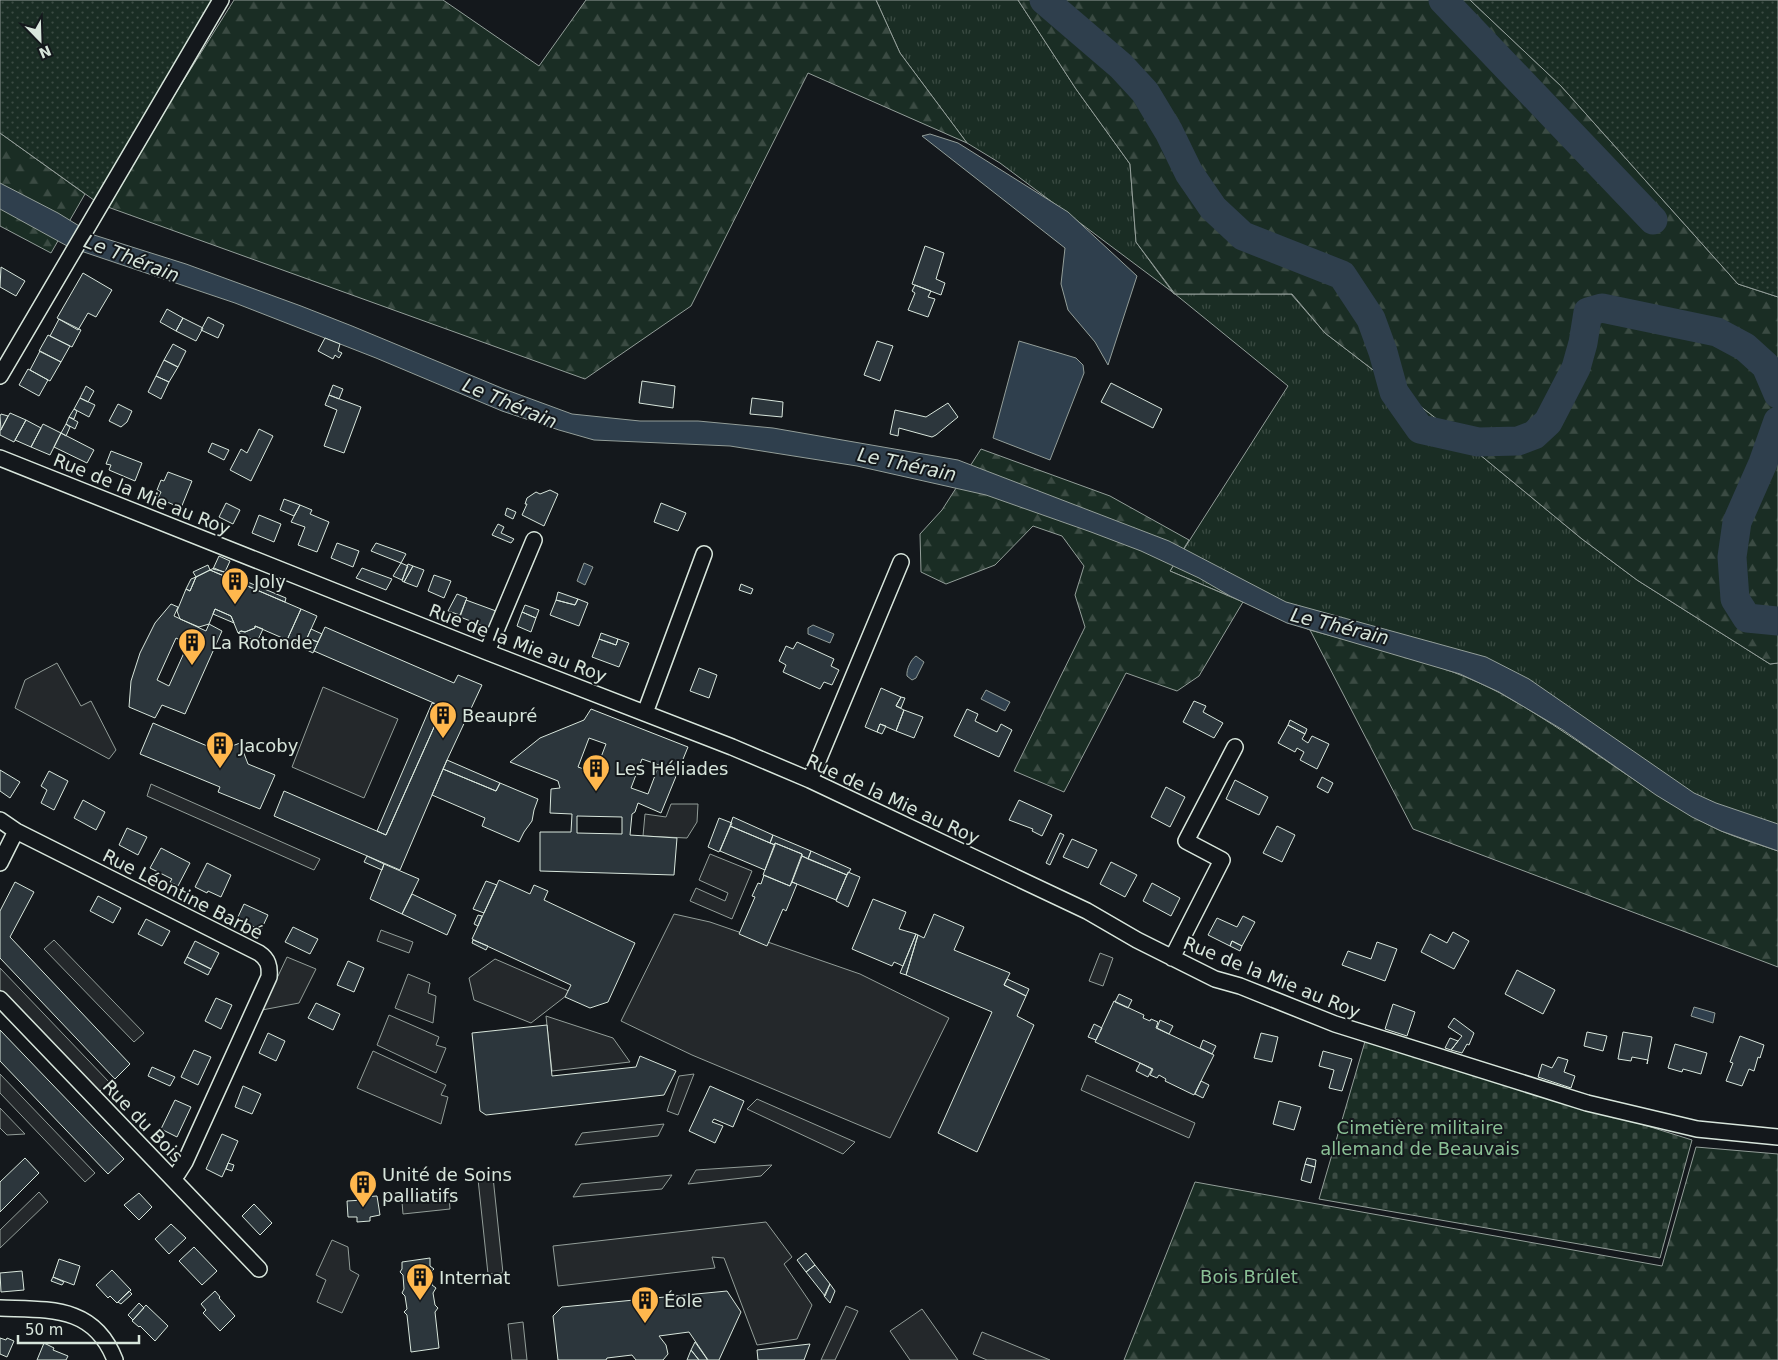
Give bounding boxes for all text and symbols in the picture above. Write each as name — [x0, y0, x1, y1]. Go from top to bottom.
north arrow — [15, 15, 65, 65]
text: N — [37, 42, 54, 62]
water label: Le Thérain — [81, 230, 183, 286]
water label: Le Thérain — [459, 373, 561, 433]
water label: Le Thérain — [856, 443, 958, 485]
street label: Rue de la Mie au Roy — [51, 449, 234, 539]
building icon: Joly — [220, 566, 250, 605]
place label: Joly — [253, 571, 286, 592]
street label: Rue de la Mie au Roy — [426, 599, 610, 687]
water label: Le Thérain — [1289, 603, 1391, 649]
building icon: La Rotonde — [177, 627, 207, 666]
place label: La Rotonde — [211, 632, 312, 653]
building icon: Beaupré — [428, 700, 458, 739]
place label: Beaupré — [462, 705, 537, 726]
building icon: Jacoby — [205, 730, 235, 769]
place label: Jacoby — [238, 735, 299, 756]
street label: Rue de la Mie au Roy — [803, 750, 983, 849]
building icon: Les Héliades — [581, 753, 611, 792]
place label: Les Héliades — [615, 758, 728, 779]
street label: Rue Léontine Barbé — [100, 845, 266, 943]
street label: Rue de la Mie au Roy — [1181, 932, 1364, 1022]
street label: Rue du Bois — [99, 1076, 187, 1166]
park label: Cimetière militaire allemand de Beauvais — [1320, 1117, 1520, 1159]
place label: Unité de Soins palliatifs — [382, 1164, 512, 1206]
building icon: Unité de Soins palliatifs — [348, 1169, 378, 1208]
building icon: Internat — [405, 1262, 435, 1301]
park label: Bois Brûlet — [1200, 1266, 1298, 1287]
place label: Internat — [439, 1267, 510, 1288]
building icon: Éole — [630, 1285, 660, 1324]
place label: Éole — [664, 1290, 702, 1311]
scale bar — [18, 1312, 139, 1344]
text: 50 m — [25, 1321, 63, 1339]

